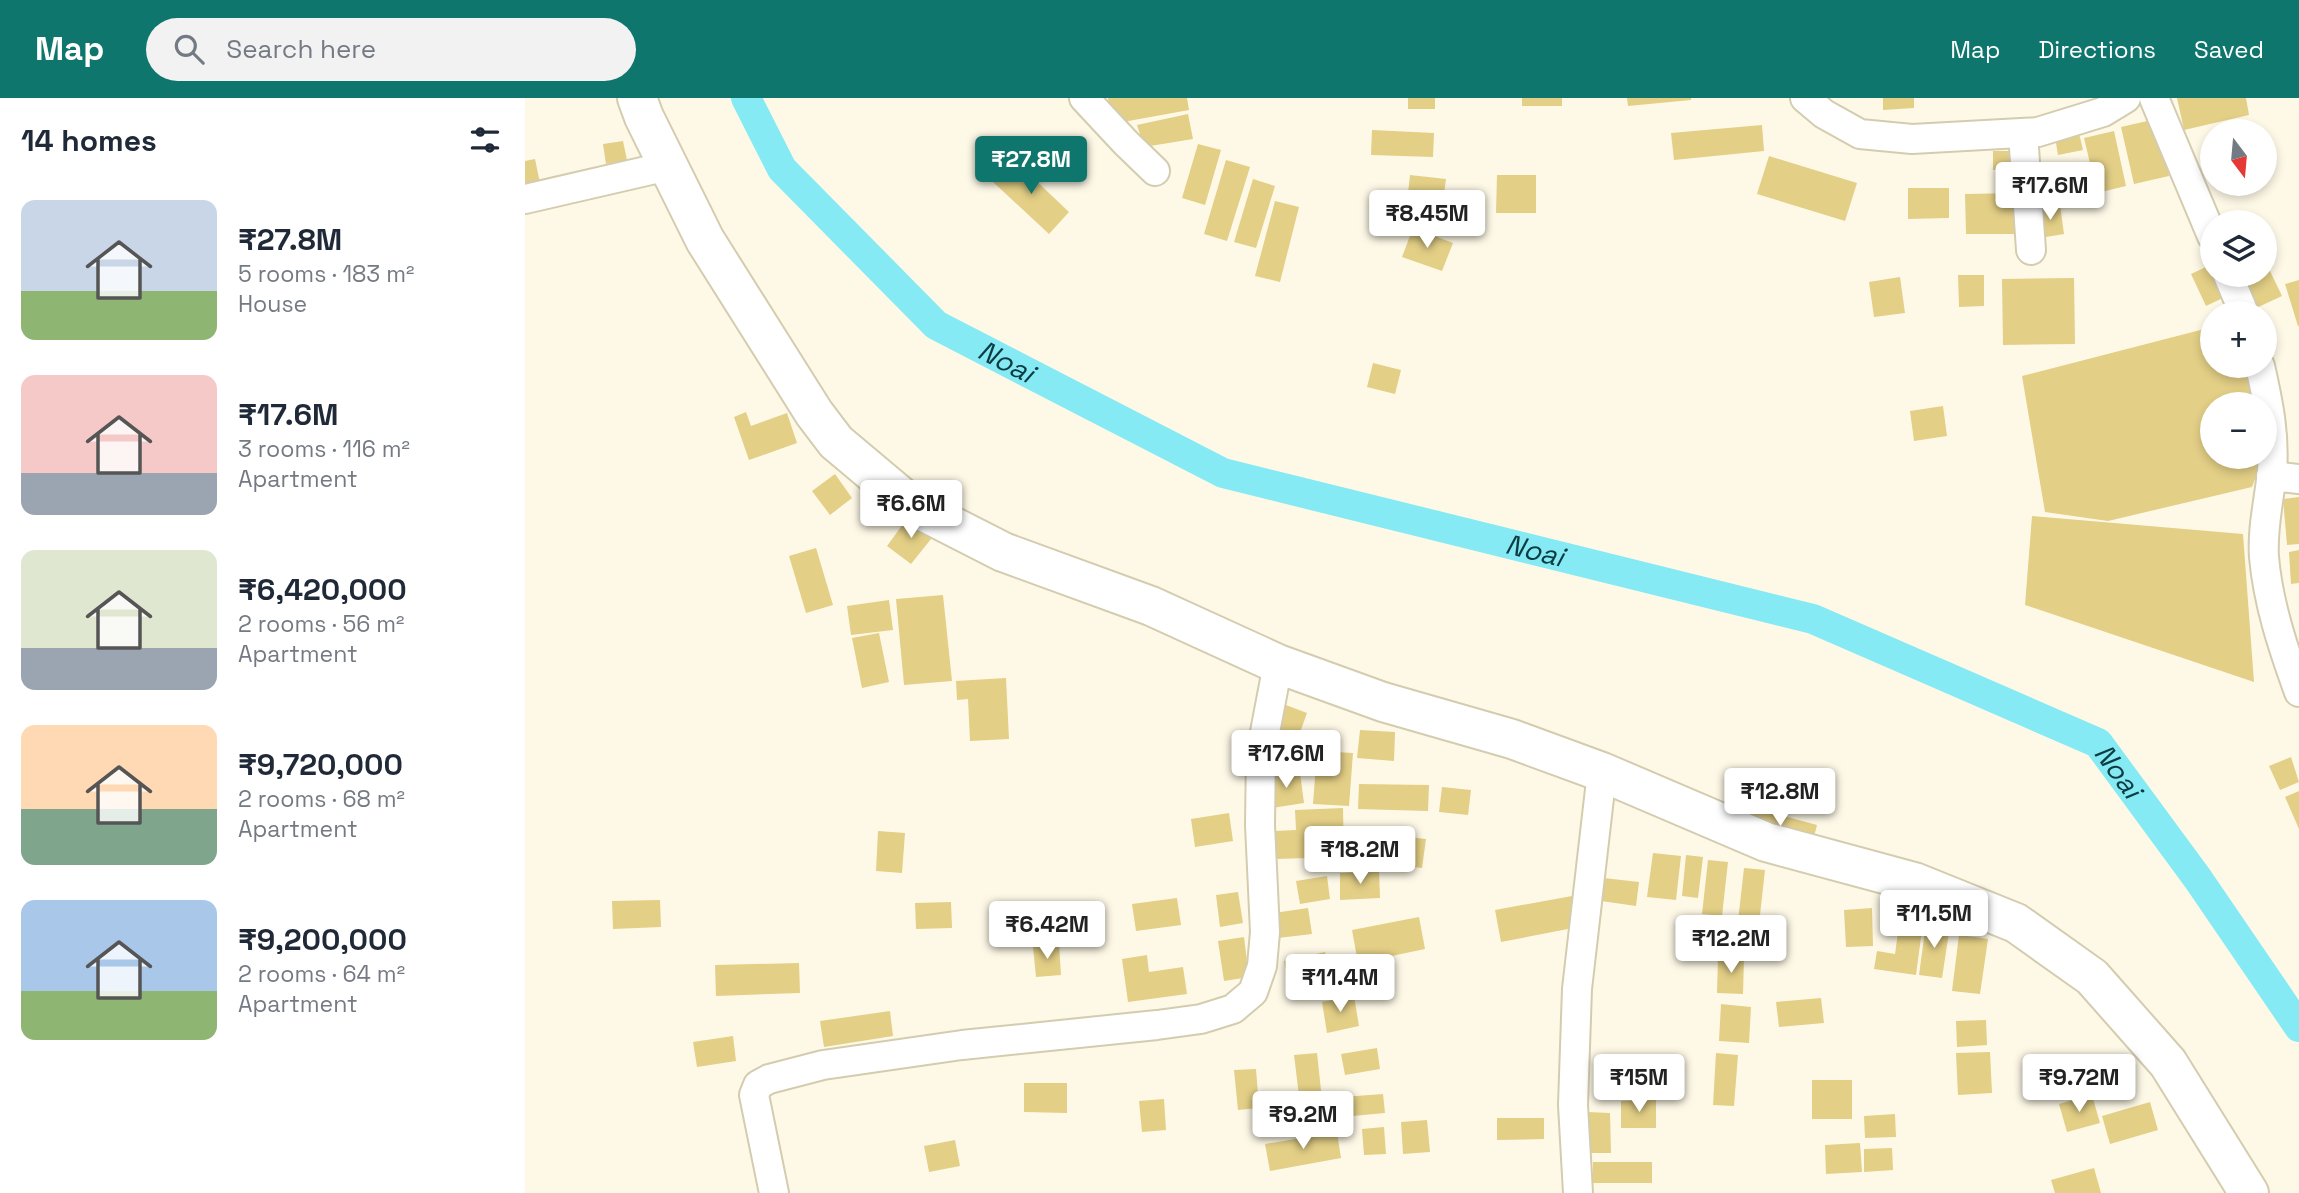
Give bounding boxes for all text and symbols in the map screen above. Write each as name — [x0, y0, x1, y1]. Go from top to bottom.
search box — [146, 18, 636, 81]
text: Map — [35, 28, 104, 70]
icon: search — [170, 30, 208, 68]
text: Search here — [226, 32, 376, 66]
text: Map — [1950, 34, 2000, 65]
text: Directions — [2038, 34, 2156, 65]
text: Saved — [2194, 34, 2264, 65]
north arrow — [2200, 119, 2277, 196]
map controls — [2200, 119, 2277, 469]
text: 14 homes — [21, 121, 157, 160]
icon: filters — [466, 121, 504, 159]
pin: ₹27.8M — [974, 136, 1088, 196]
text: ₹27.8M — [991, 144, 1071, 174]
pin: ₹17.6M — [1993, 162, 2107, 222]
text: ₹17.6M — [2011, 170, 2089, 200]
pin: ₹8.45M — [1370, 190, 1484, 250]
text: ₹8.45M — [1385, 198, 1469, 228]
button: layers — [2200, 210, 2277, 287]
text: ₹27.8M — [238, 220, 342, 259]
icon: home — [77, 228, 161, 312]
text: 5 rooms · 183 m² — [238, 259, 414, 289]
text: House — [238, 289, 307, 319]
button: + — [2200, 301, 2277, 378]
water label: Noai — [972, 332, 1044, 392]
button: − — [2200, 392, 2277, 469]
text: ₹17.6M — [238, 395, 338, 434]
icon: home — [77, 403, 161, 487]
text: 3 rooms · 116 m² — [238, 434, 410, 464]
text: Apartment — [238, 464, 358, 494]
pin: ₹6.6M — [862, 480, 960, 540]
text: ₹6.6M — [876, 488, 946, 518]
water label: Noai — [1502, 526, 1571, 575]
text: ₹6,420,000 — [238, 570, 407, 609]
icon: home — [77, 578, 161, 662]
text: 2 rooms · 56 m² — [238, 609, 404, 639]
text: Apartment — [238, 639, 358, 669]
pin: ₹17.6M — [1229, 730, 1343, 790]
water label: Noai — [2087, 737, 2152, 808]
text: ₹17.6M — [1247, 738, 1325, 768]
text: ₹9,720,000 — [238, 745, 403, 784]
icon: home — [77, 753, 161, 837]
pin: ₹12.8M — [1723, 768, 1837, 828]
text: ₹12.8M — [1740, 776, 1820, 806]
text: 2 rooms · 68 m² — [238, 784, 405, 814]
text: Apartment — [238, 814, 358, 844]
pin: ₹18.2M — [1303, 826, 1417, 886]
text: ₹18.2M — [1320, 834, 1400, 864]
pin: ₹11.5M — [1877, 890, 1991, 950]
text: ₹11.5M — [1896, 898, 1972, 928]
pin: ₹6.42M — [990, 902, 1104, 961]
text: ₹6.42M — [1005, 909, 1089, 939]
pin: ₹12.2M — [1674, 916, 1788, 975]
text: ₹9,200,000 — [238, 920, 407, 959]
text: ₹12.2M — [1691, 923, 1771, 953]
icon: home — [77, 928, 161, 1012]
pin: ₹11.4M — [1283, 954, 1397, 1014]
text: 2 rooms · 64 m² — [238, 959, 405, 989]
text: ₹11.4M — [1302, 962, 1378, 992]
text: Apartment — [238, 989, 358, 1019]
pin: ₹15M — [1598, 1054, 1680, 1114]
pin: ₹9.72M — [2022, 1054, 2136, 1114]
text: ₹15M — [1610, 1062, 1668, 1092]
text: ₹9.72M — [2039, 1062, 2119, 1092]
pin: ₹9.2M — [1254, 1091, 1352, 1151]
text: ₹9.2M — [1268, 1099, 1338, 1129]

